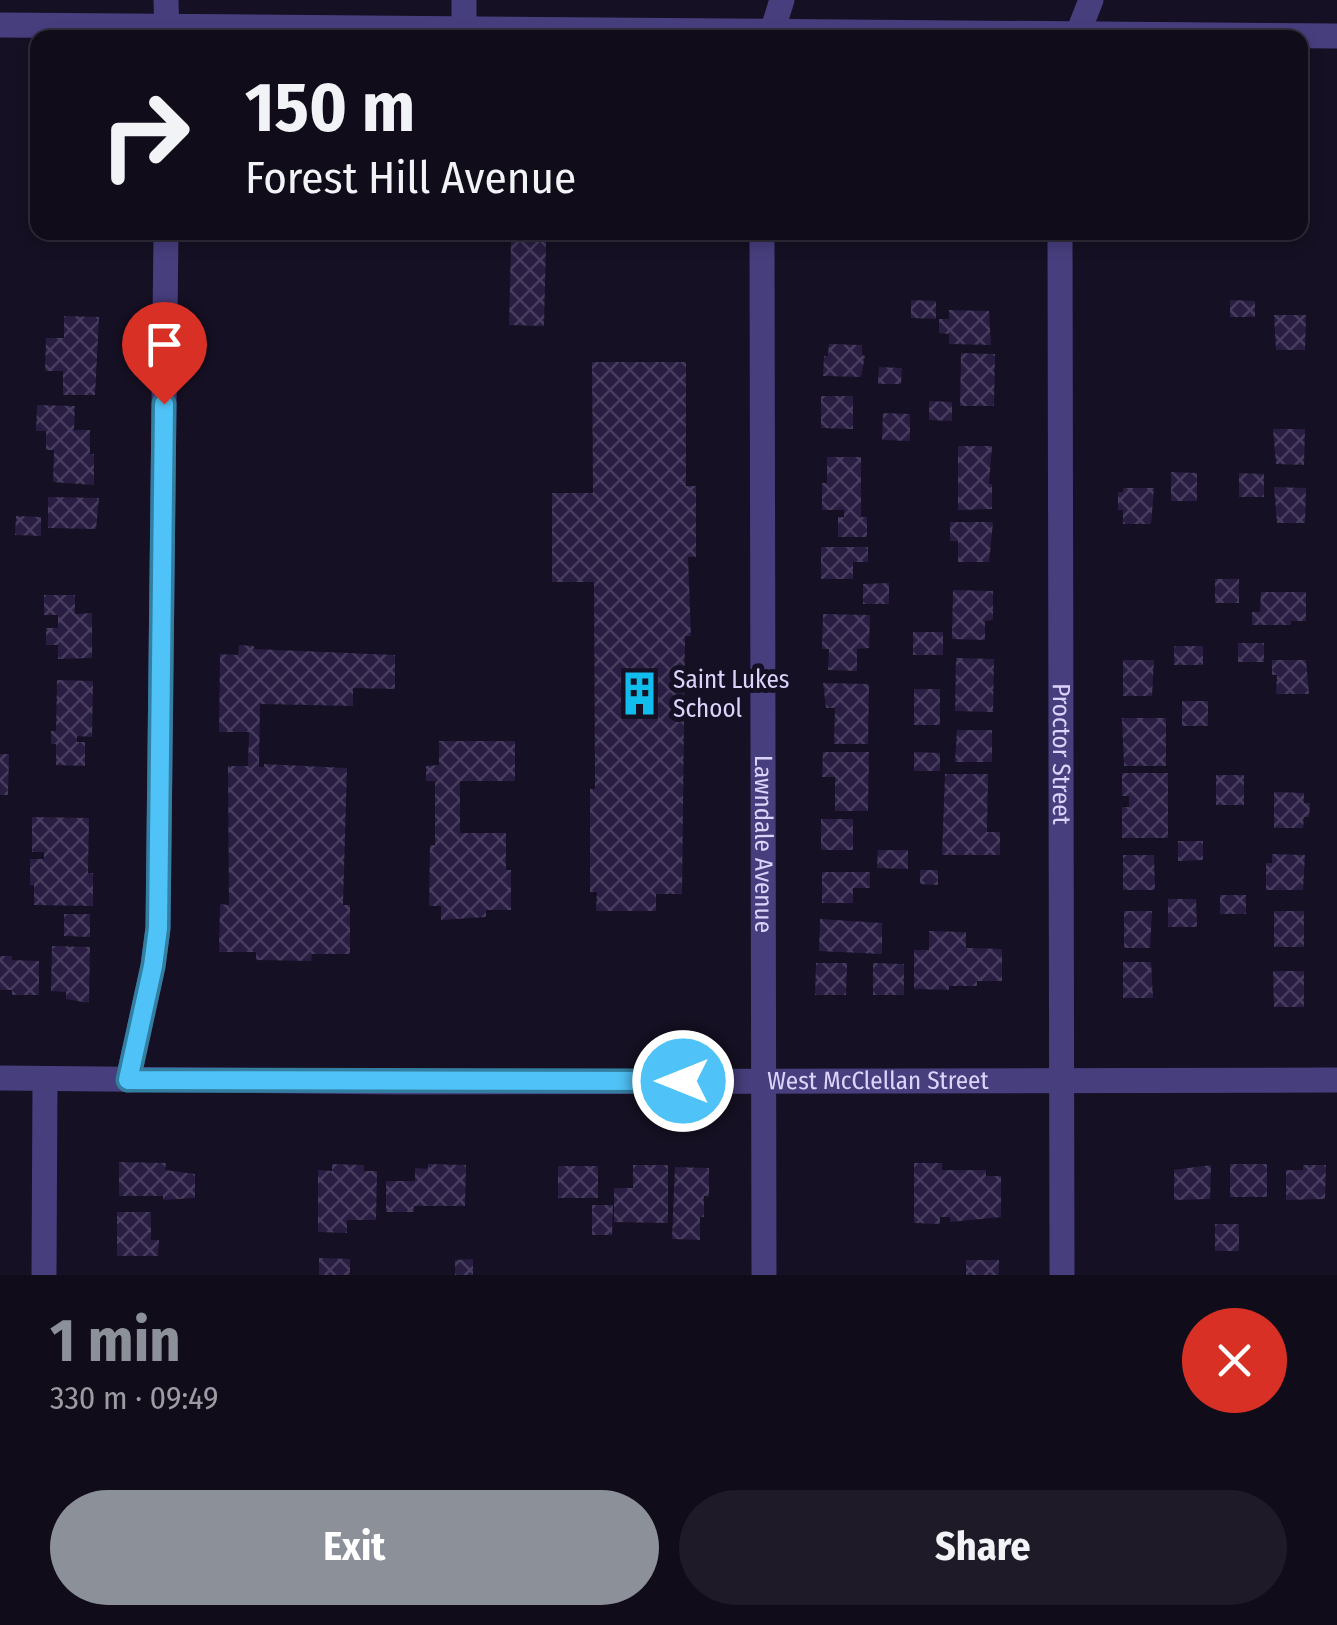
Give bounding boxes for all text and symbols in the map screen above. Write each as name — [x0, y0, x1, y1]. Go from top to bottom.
text: 150 m — [245, 66, 415, 150]
icon: right — [80, 70, 210, 200]
text: Forest Hill Avenue — [245, 151, 576, 205]
pin — [122, 302, 207, 405]
icon: arrive — [137, 317, 192, 372]
place label: Saint Lukes School — [673, 665, 789, 724]
building icon: Saint Lukes School — [616, 670, 664, 718]
street label: Proctor Street — [1046, 683, 1076, 826]
street label: Lawndale Avenue — [748, 755, 778, 933]
position arrow — [631, 1029, 735, 1133]
street label: West McClellan Street — [767, 1066, 990, 1096]
text: 1 min — [50, 1305, 181, 1377]
button: close — [1182, 1308, 1287, 1413]
text: 330 m · 09:49 — [50, 1379, 219, 1417]
button: Exit — [50, 1490, 659, 1605]
button: Share — [679, 1490, 1287, 1605]

